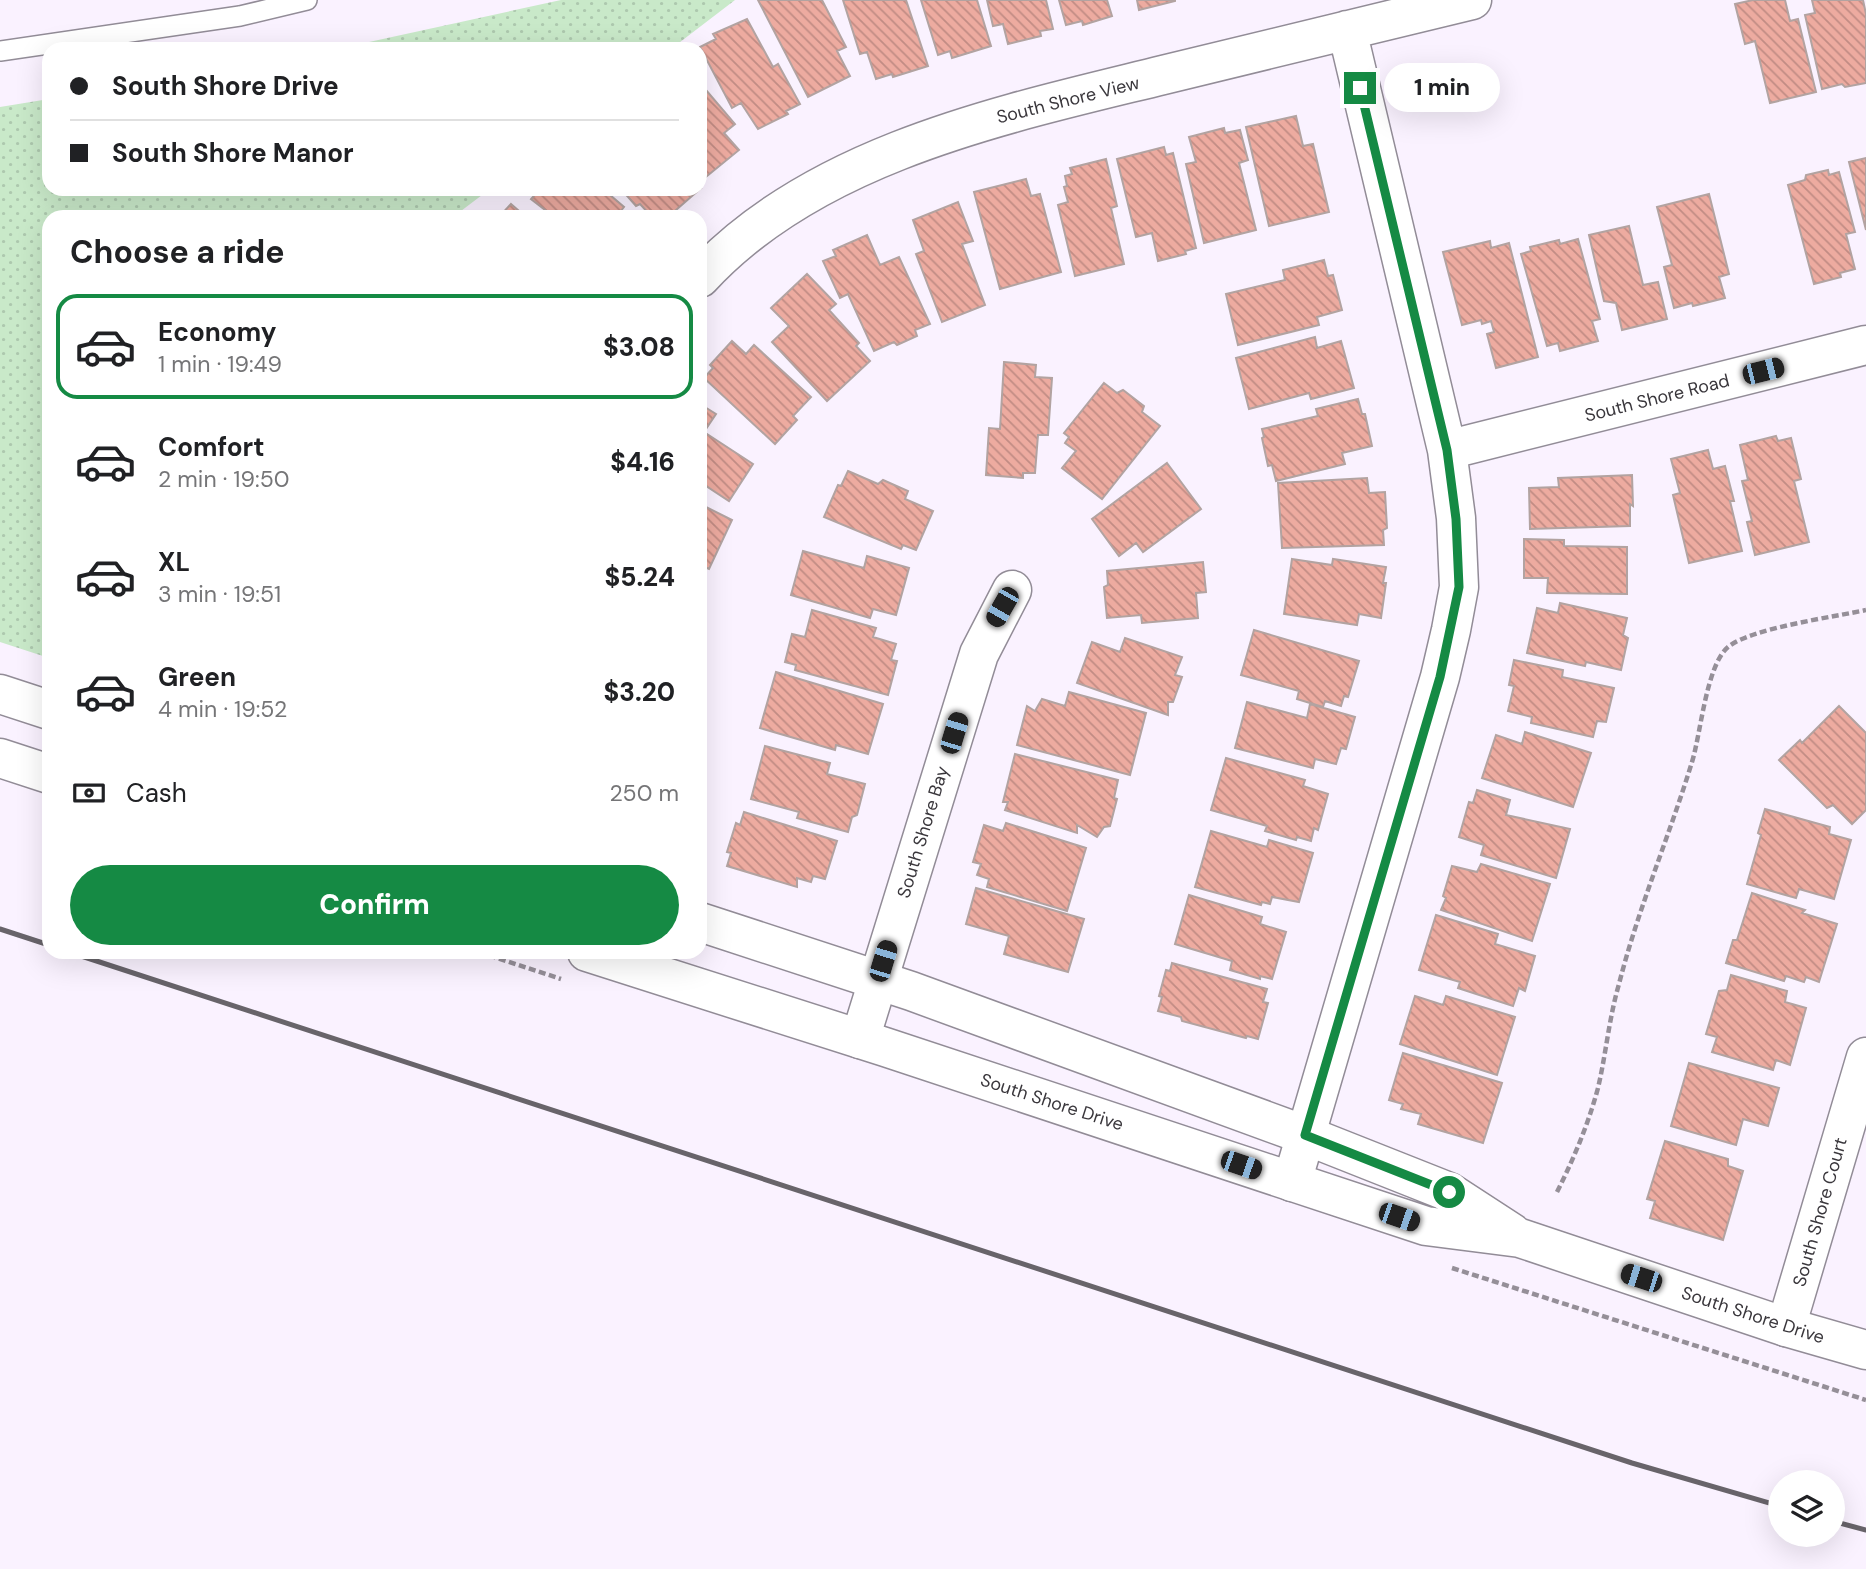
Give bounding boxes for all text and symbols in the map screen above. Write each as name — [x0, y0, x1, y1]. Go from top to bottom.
callout: 1 min — [1384, 64, 1500, 112]
text: South Shore Drive — [112, 69, 339, 103]
street label: South Shore View — [994, 71, 1142, 129]
route end — [1344, 72, 1376, 104]
text: 1 min — [1414, 72, 1470, 102]
text: South Shore Manor — [112, 136, 354, 170]
text: Choose a ride — [70, 231, 285, 273]
icon: car — [74, 315, 137, 378]
text: Economy — [158, 315, 276, 349]
text: $3.08 — [603, 330, 675, 364]
text: 1 min · 19:49 — [158, 349, 282, 379]
car — [1741, 356, 1786, 386]
street label: South Shore Road — [1582, 368, 1732, 428]
icon: car — [74, 430, 137, 493]
text: Comfort — [158, 430, 264, 464]
text: $4.16 — [610, 445, 675, 479]
text: 2 min · 19:50 — [158, 464, 289, 494]
icon: car — [74, 545, 137, 608]
text: XL — [158, 545, 190, 579]
text: $5.24 — [604, 560, 675, 594]
text: 3 min · 19:51 — [158, 579, 281, 609]
car — [983, 584, 1022, 630]
icon: car — [74, 660, 137, 723]
text: Green — [158, 660, 236, 694]
text: $3.20 — [604, 675, 675, 709]
text: 4 min · 19:52 — [158, 694, 287, 724]
car — [938, 710, 971, 756]
street label: South Shore Bay — [892, 763, 954, 901]
icon: cash — [70, 774, 108, 812]
text: Cash — [126, 776, 187, 810]
text: 250 m — [609, 778, 679, 808]
button: Confirm — [70, 865, 679, 945]
car — [867, 938, 900, 984]
street label: South Shore Drive — [977, 1068, 1127, 1136]
street label: South Shore Court — [1787, 1135, 1853, 1289]
car — [1218, 1148, 1265, 1182]
route start — [1433, 1176, 1465, 1208]
car — [1376, 1200, 1423, 1234]
car — [1618, 1262, 1665, 1294]
street label: South Shore Drive — [1678, 1281, 1828, 1349]
map controls — [1768, 1470, 1845, 1547]
button: layers — [1768, 1470, 1845, 1547]

